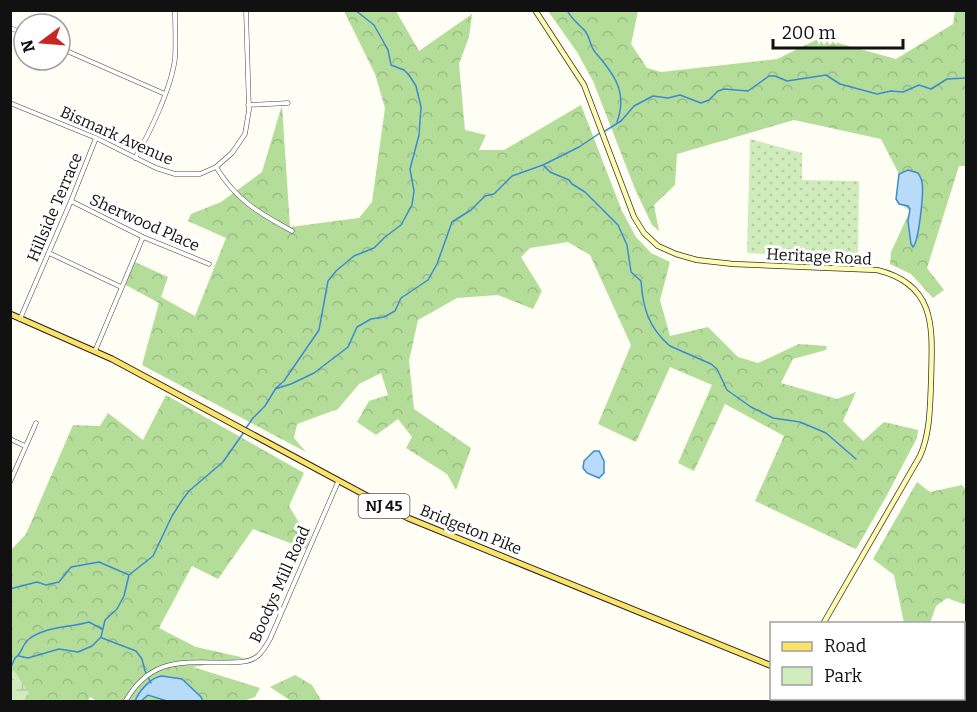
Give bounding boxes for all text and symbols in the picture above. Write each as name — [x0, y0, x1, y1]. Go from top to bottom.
north arrow — [12, 12, 72, 72]
scale bar — [773, 12, 904, 50]
text: 200 m — [782, 22, 836, 44]
text: N — [17, 37, 39, 55]
street label: Bismark Avenue — [57, 102, 176, 169]
street label: Hillside Terrace — [23, 150, 86, 265]
street label: Sherwood Place — [87, 190, 203, 255]
street label: Heritage Road — [766, 244, 873, 269]
road number: NJ 45 — [358, 494, 410, 518]
street label: Bridgeton Pike — [417, 500, 524, 559]
street label: Boodys Mill Road — [245, 522, 314, 646]
legend — [770, 622, 965, 700]
text: Road — [824, 635, 867, 657]
text: Park — [824, 665, 863, 687]

